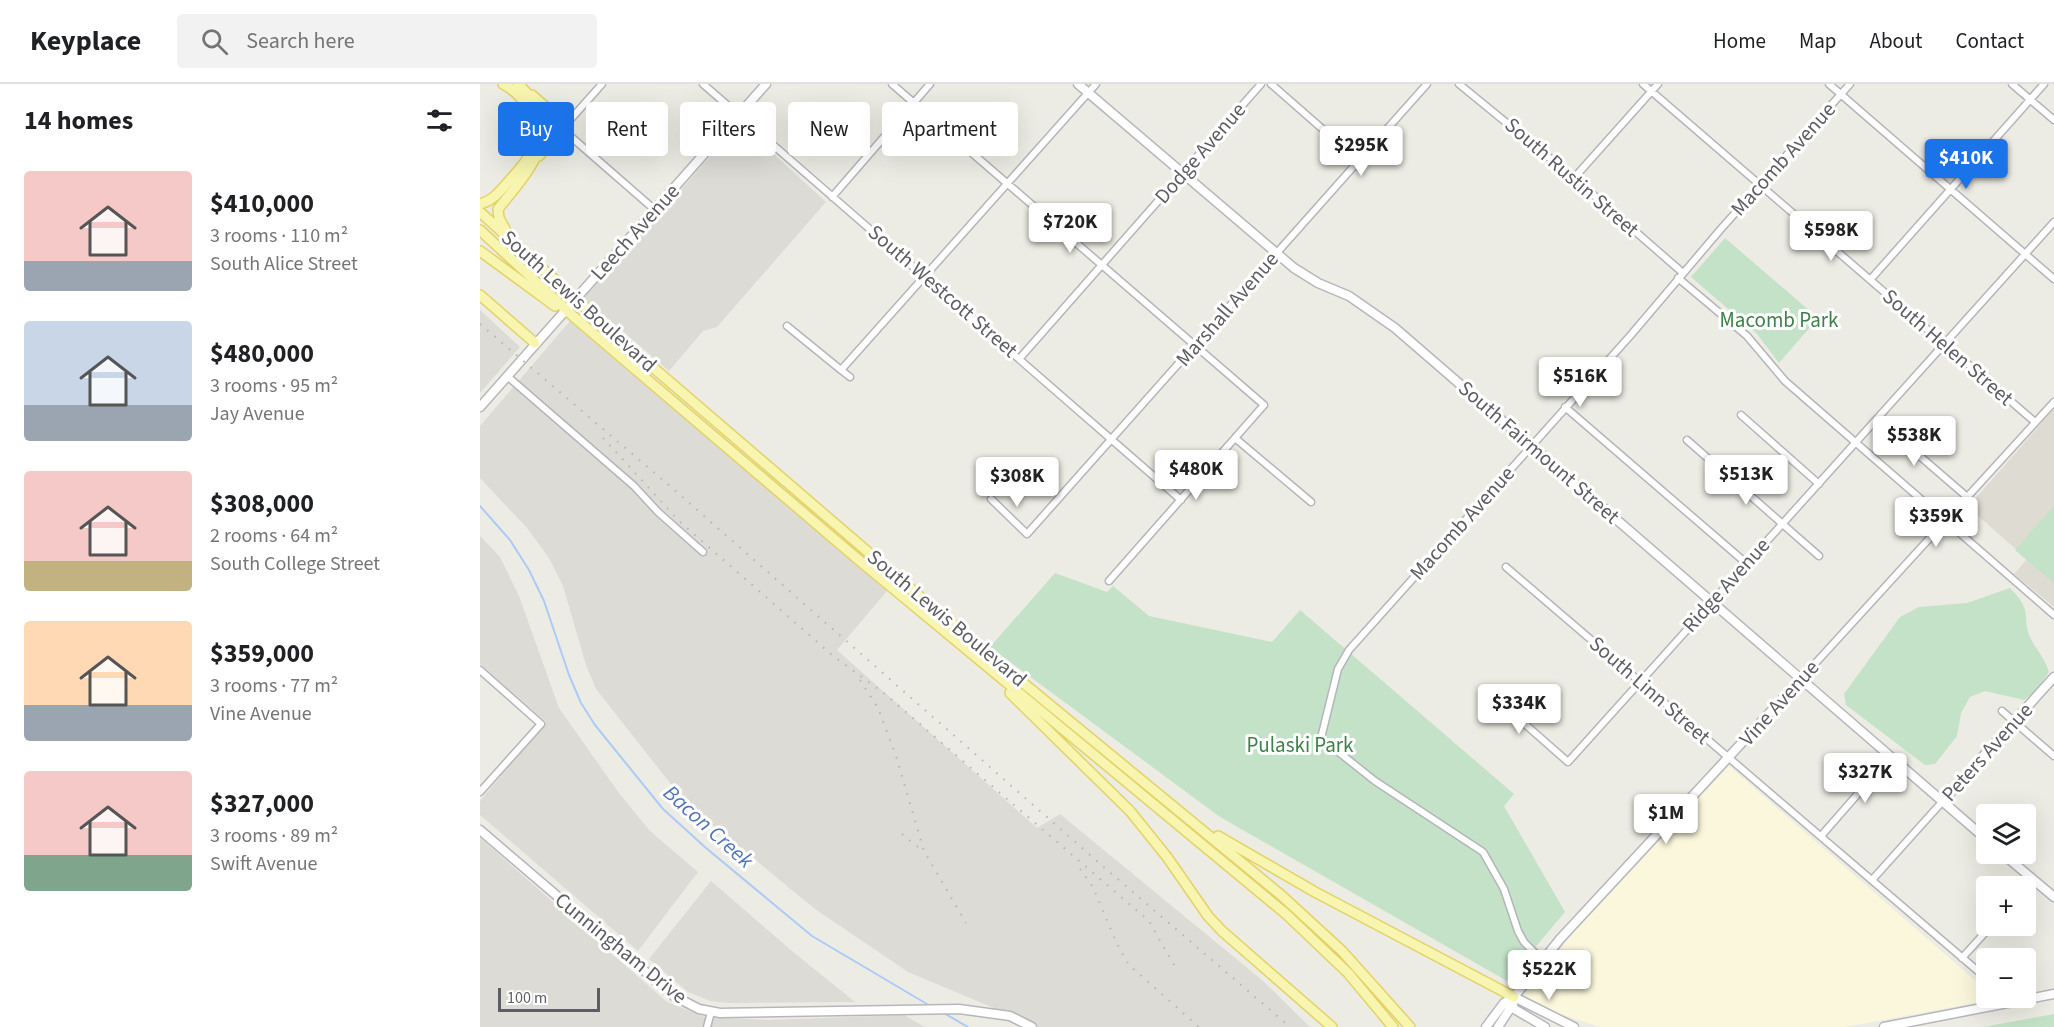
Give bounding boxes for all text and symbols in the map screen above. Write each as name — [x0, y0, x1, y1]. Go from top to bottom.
search box — [177, 14, 597, 68]
text: Keyplace — [30, 21, 141, 61]
icon: search — [198, 25, 231, 58]
text: Search here — [246, 25, 355, 57]
text: Home — [1713, 26, 1766, 56]
text: Map — [1799, 26, 1837, 56]
text: About — [1870, 26, 1922, 56]
text: Contact — [1955, 26, 2024, 56]
street label: Macomb Avenue — [1724, 95, 1842, 223]
street label: Dodge Avenue — [1147, 96, 1253, 210]
text: 14 homes — [24, 102, 133, 139]
chip: Buy — [498, 102, 574, 156]
chip: Rent — [586, 102, 668, 156]
chip: Filters — [680, 102, 776, 156]
chip: New — [788, 102, 870, 156]
chip: Apartment — [882, 102, 1018, 156]
icon: filters — [423, 104, 456, 137]
street label: South Rustin Street — [1498, 110, 1646, 244]
pin: $295K — [1319, 126, 1403, 177]
text: $295K — [1334, 131, 1388, 159]
pin: $410K — [1924, 139, 2008, 190]
text: $410K — [1939, 144, 1993, 172]
street label: Leech Avenue — [583, 177, 687, 287]
text: $410,000 — [210, 185, 314, 222]
icon: home — [72, 195, 144, 267]
pin: $720K — [1028, 203, 1112, 254]
text: $720K — [1043, 208, 1097, 236]
pin: $598K — [1789, 211, 1873, 262]
text: $598K — [1804, 216, 1858, 244]
street label: South Westcott Street — [862, 217, 1024, 365]
text: 3 rooms · 110 m² — [210, 222, 348, 250]
street label: South Lewis Boulevard — [495, 223, 663, 379]
street label: Marshall Avenue — [1169, 245, 1285, 373]
text: South Alice Street — [210, 250, 358, 278]
street label: South Helen Street — [1876, 282, 2020, 412]
park label: Macomb Park — [1720, 305, 1839, 335]
text: $480,000 — [210, 335, 314, 372]
icon: home — [72, 345, 144, 417]
pin: $516K — [1538, 357, 1622, 408]
text: $516K — [1553, 362, 1607, 390]
text: 3 rooms · 95 m² — [210, 372, 338, 400]
street label: South Fairmount Street — [1452, 373, 1626, 531]
text: Jay Avenue — [210, 400, 305, 428]
pin: $538K — [1872, 416, 1956, 467]
text: $538K — [1887, 421, 1941, 449]
pin: $480K — [1154, 450, 1238, 501]
text: $480K — [1169, 455, 1223, 483]
pin: $513K — [1704, 455, 1788, 506]
pin: $308K — [975, 457, 1059, 508]
street label: Macomb Avenue — [1403, 459, 1521, 587]
text: $513K — [1719, 460, 1773, 488]
text: $308K — [990, 462, 1044, 490]
text: $308,000 — [210, 485, 314, 522]
icon: home — [72, 495, 144, 567]
pin: $359K — [1894, 497, 1978, 548]
text: $359K — [1909, 502, 1963, 530]
text: 2 rooms · 64 m² — [210, 522, 338, 550]
street label: Ridge Avenue — [1675, 531, 1777, 639]
street label: South Lewis Boulevard — [861, 542, 1033, 694]
text: South College Street — [210, 550, 380, 578]
street label: South Linn Street — [1583, 629, 1717, 751]
text: $359,000 — [210, 635, 314, 672]
icon: home — [72, 645, 144, 717]
street label: Vine Avenue — [1732, 653, 1826, 753]
text: 3 rooms · 77 m² — [210, 672, 338, 700]
pin: $334K — [1477, 684, 1561, 735]
text: $334K — [1492, 689, 1546, 717]
street label: Peters Avenue — [1934, 696, 2040, 808]
text: Vine Avenue — [210, 700, 312, 728]
park label: Pulaski Park — [1246, 730, 1354, 760]
pin: $327K — [1823, 753, 1907, 804]
text: $327K — [1838, 758, 1892, 786]
water label: Bacon Creek — [656, 777, 761, 876]
text: $327,000 — [210, 785, 314, 822]
pin: $1M — [1637, 794, 1695, 845]
icon: home — [72, 795, 144, 867]
text: $1M — [1648, 799, 1684, 827]
map controls — [1976, 804, 2036, 1008]
button: layers — [1976, 804, 2036, 864]
text: 3 rooms · 89 m² — [210, 822, 338, 850]
text: Swift Avenue — [210, 850, 318, 878]
button: + — [1976, 876, 2036, 936]
street label: Cunningham Drive — [548, 885, 694, 1011]
button: − — [1976, 948, 2036, 1008]
pin: $522K — [1507, 950, 1591, 1001]
text: $522K — [1522, 955, 1576, 983]
scale bar — [498, 985, 600, 1012]
text: 100 m — [507, 987, 547, 1009]

